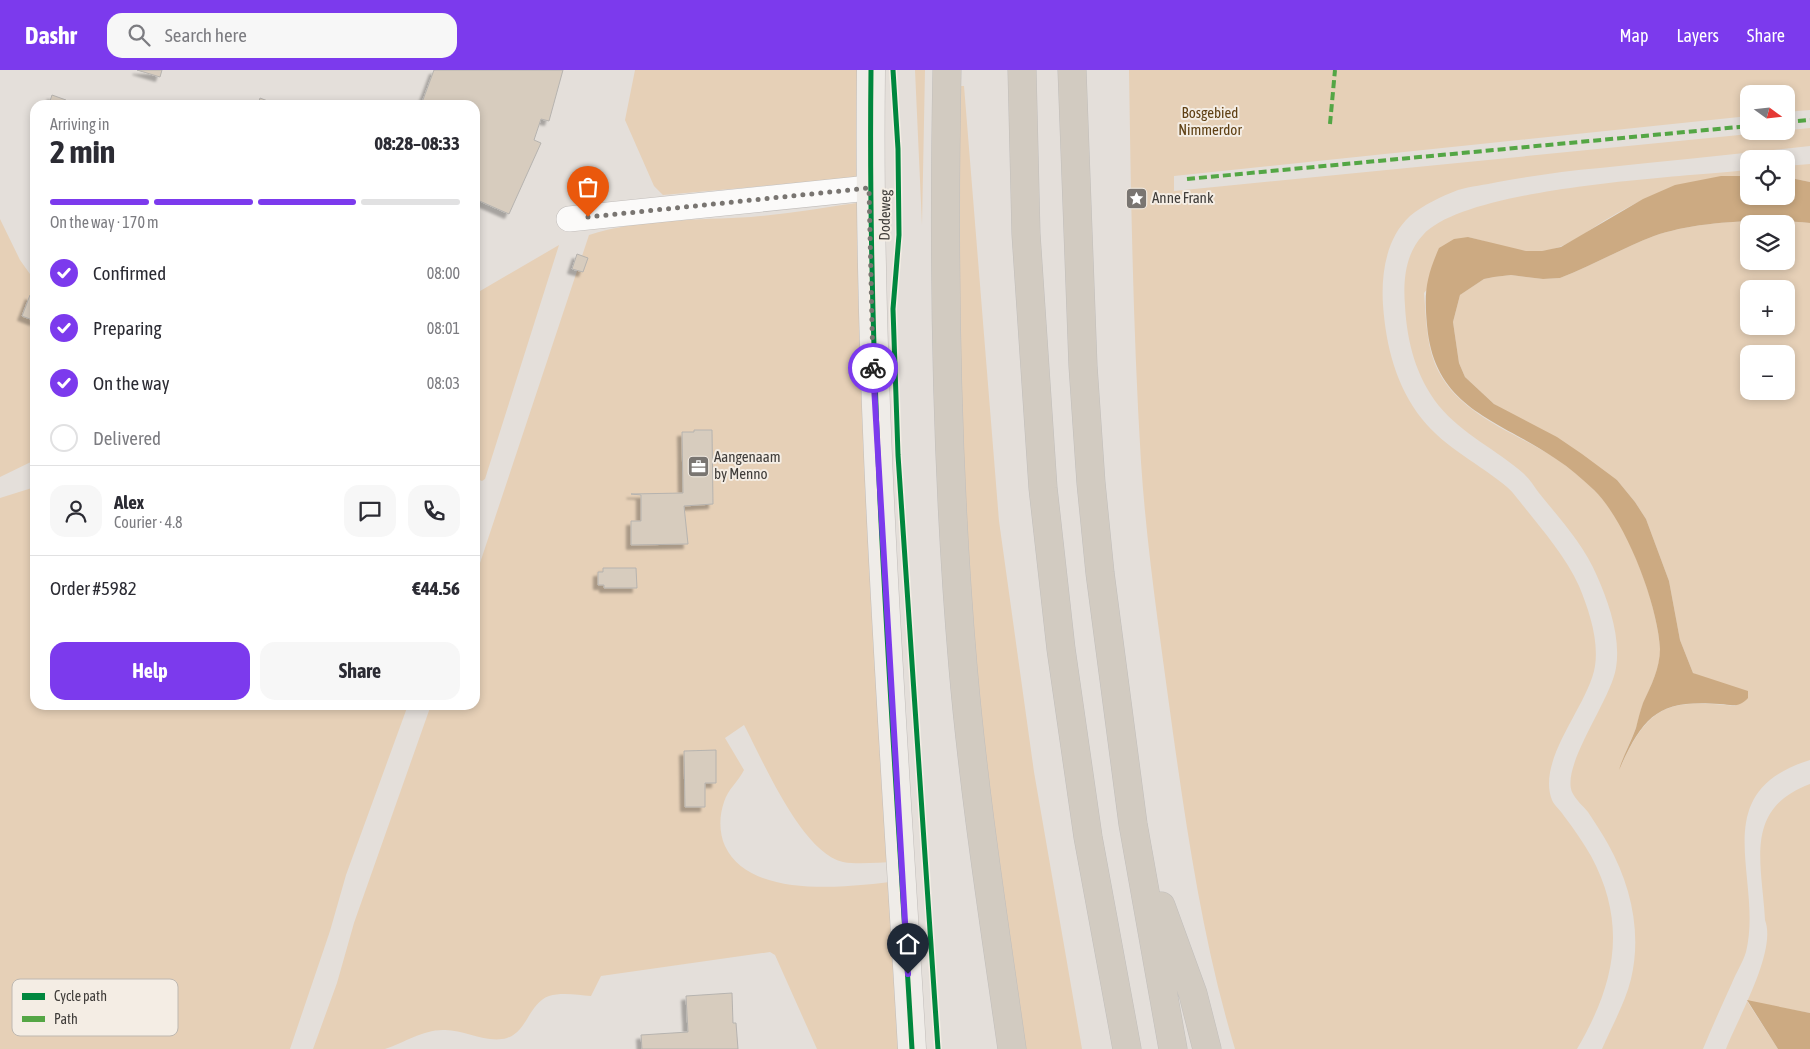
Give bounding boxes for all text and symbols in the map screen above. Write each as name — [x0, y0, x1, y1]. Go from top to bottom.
search box — [107, 13, 457, 58]
icon: search — [125, 21, 153, 49]
text: Dashr — [25, 22, 77, 49]
text: Search here — [165, 24, 247, 46]
text: Map — [1619, 25, 1648, 46]
text: Layers — [1676, 25, 1719, 46]
text: Share — [1747, 25, 1785, 46]
north arrow — [1740, 85, 1795, 140]
map controls — [1740, 85, 1795, 400]
park label: Bosgebied Nimmerdor — [1178, 104, 1242, 138]
text: Arriving in — [50, 115, 110, 133]
text: 08:28–08:33 — [374, 132, 460, 154]
text: 2 min — [50, 133, 115, 170]
button: locate — [1740, 150, 1795, 205]
pin — [567, 166, 609, 217]
icon: bag — [574, 173, 602, 201]
place icon: Anne Frank — [1124, 186, 1148, 210]
street label: Dodeweg — [876, 189, 893, 241]
place label: Anne Frank — [1152, 189, 1214, 206]
text: On the way · 170 m — [50, 213, 159, 231]
button: layers — [1740, 215, 1795, 270]
icon: check — [50, 259, 78, 287]
text: Confirmed — [93, 262, 166, 284]
text: 08:00 — [427, 264, 460, 282]
button: + — [1740, 280, 1795, 335]
icon: check — [50, 314, 78, 342]
text: Preparing — [93, 317, 162, 339]
text: 08:01 — [427, 319, 460, 337]
courier — [848, 343, 898, 393]
button: − — [1740, 345, 1795, 400]
icon: bike — [859, 354, 887, 382]
icon: check — [50, 369, 78, 397]
text: On the way — [93, 372, 170, 394]
text: 08:03 — [427, 374, 460, 392]
text: Delivered — [93, 427, 161, 449]
place label: Aangenaam by Menno — [714, 448, 781, 482]
office icon: Aangenaam by Menno — [686, 454, 710, 478]
button: person — [50, 485, 102, 537]
button: chat — [344, 485, 396, 537]
button: phone — [408, 485, 460, 537]
text: Alex — [114, 491, 144, 513]
text: Courier · 4.8 — [114, 513, 183, 531]
text: Order #5982 — [50, 577, 137, 599]
text: €44.56 — [412, 577, 460, 599]
button: Help — [50, 642, 250, 700]
button: Share — [260, 642, 460, 700]
pin — [887, 923, 929, 974]
icon: home — [894, 930, 922, 958]
legend — [12, 979, 178, 1036]
text: Cycle path — [54, 988, 107, 1004]
text: Path — [54, 1011, 78, 1027]

